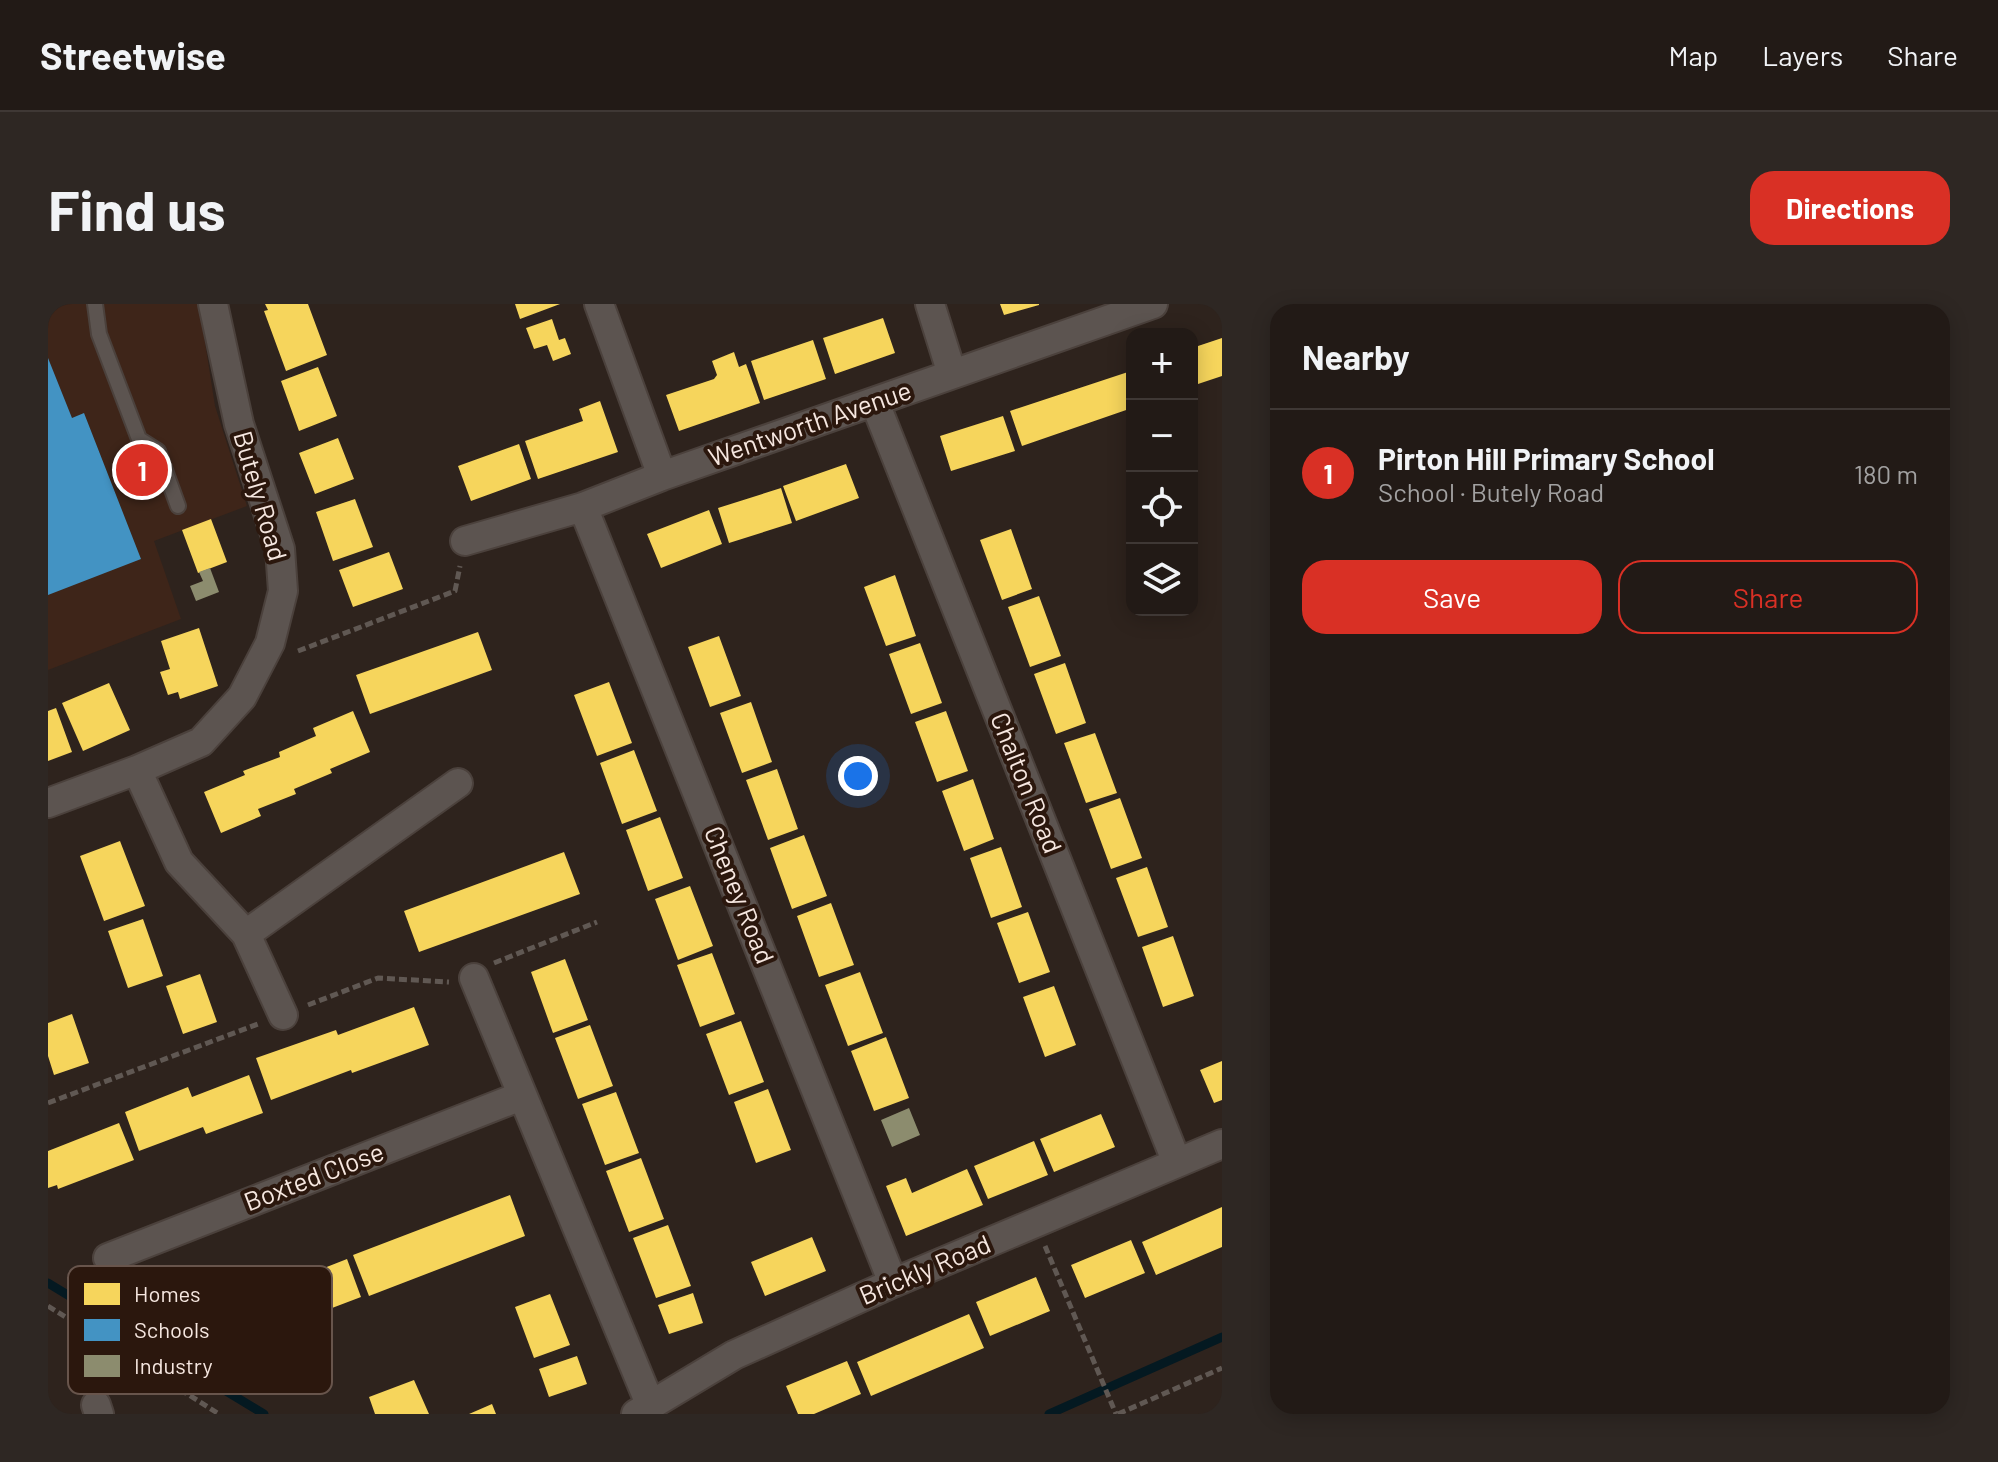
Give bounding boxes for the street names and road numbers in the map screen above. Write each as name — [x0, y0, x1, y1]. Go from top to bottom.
street label: Wentworth Avenue — [704, 373, 915, 472]
street label: Butely Road — [228, 427, 295, 564]
street label: Chalton Road — [985, 708, 1070, 857]
street label: Cheney Road — [699, 821, 782, 968]
street label: Boxted Close — [239, 1135, 388, 1216]
street label: Brickly Road — [854, 1227, 995, 1310]

